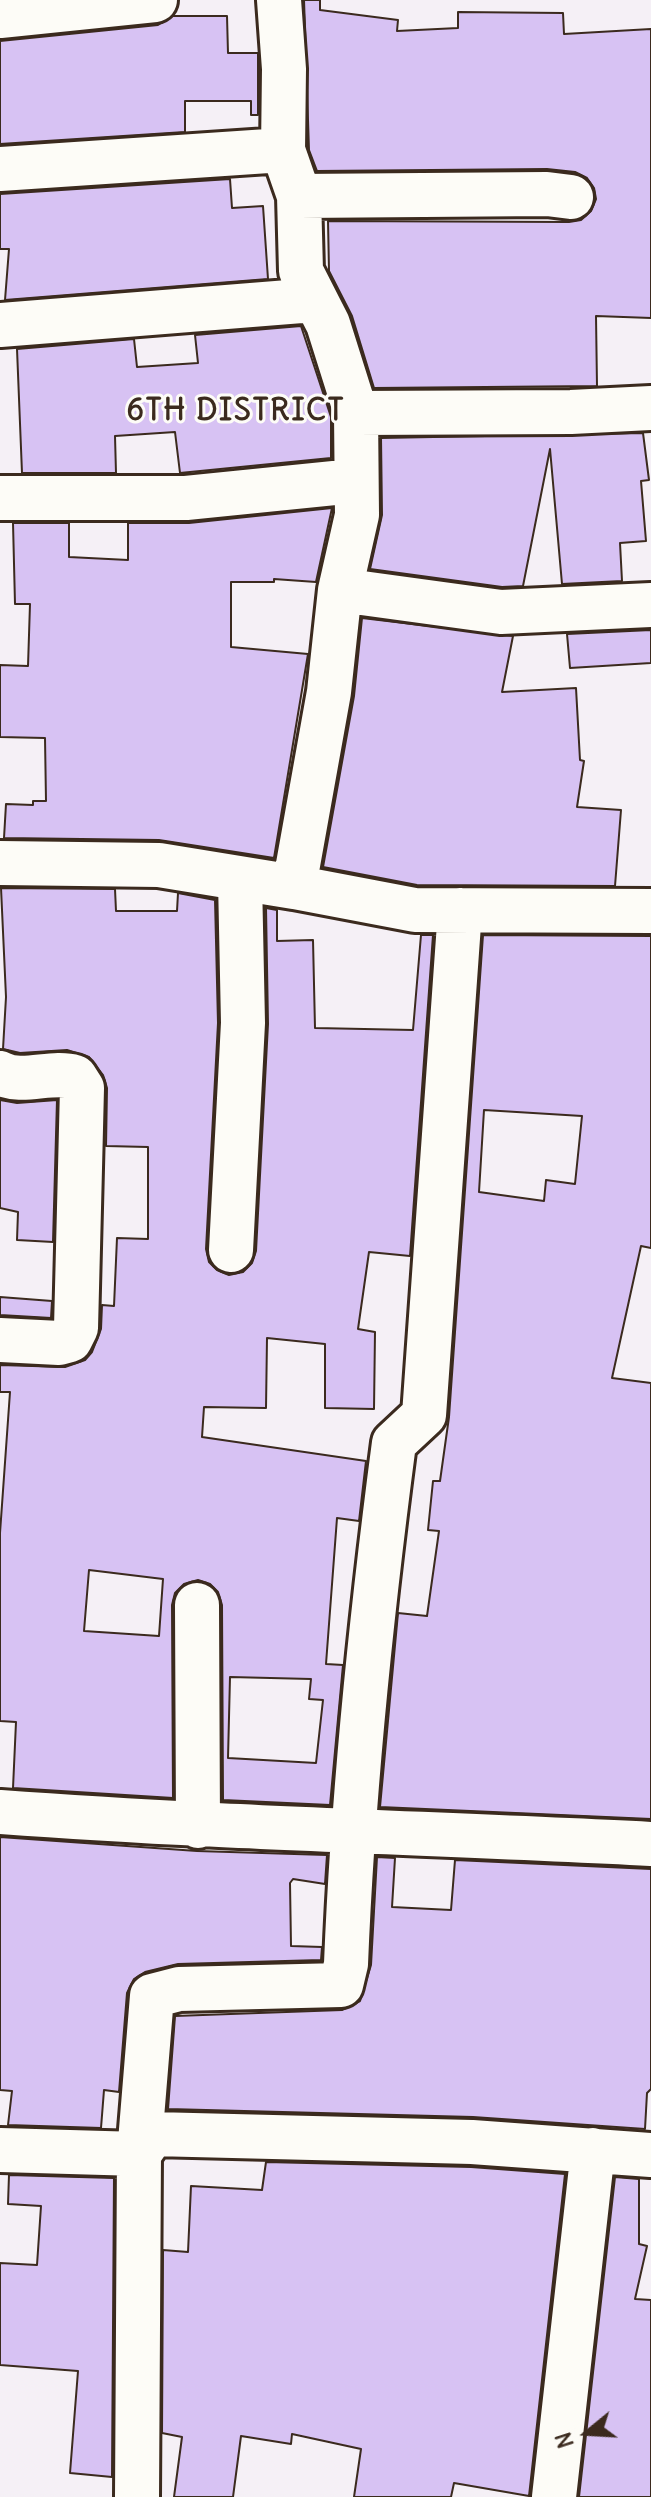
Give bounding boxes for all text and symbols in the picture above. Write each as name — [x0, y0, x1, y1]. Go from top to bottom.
district label: 6TH DISTRICT — [127, 393, 345, 429]
north arrow — [547, 2393, 627, 2473]
text: N — [549, 2429, 580, 2452]

